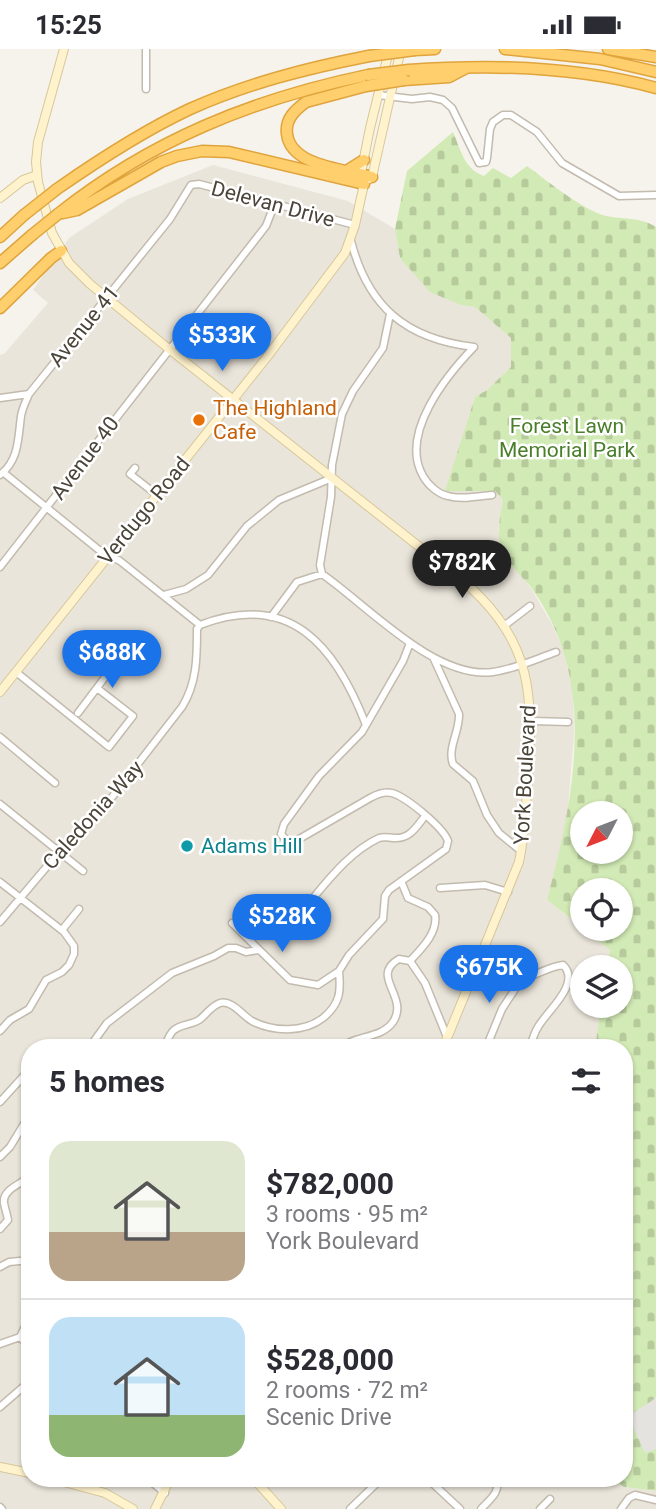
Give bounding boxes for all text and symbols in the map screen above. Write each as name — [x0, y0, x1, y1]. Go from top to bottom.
text: 15:25 — [35, 10, 102, 40]
street label: Delevan Drive — [209, 176, 337, 232]
street label: Avenue 41 — [44, 281, 124, 371]
pin: $533K — [173, 313, 271, 373]
text: $533K — [188, 322, 256, 349]
place label: The Highland Cafe — [213, 396, 337, 444]
street label: Avenue 40 — [46, 412, 124, 504]
marker: The Highland Cafe — [191, 412, 207, 428]
park label: Forest Lawn Memorial Park — [499, 414, 635, 462]
street label: Verdugo Road — [93, 452, 195, 570]
pin: $782K — [413, 540, 511, 600]
text: $782K — [428, 549, 496, 576]
pin: $688K — [63, 631, 161, 690]
text: $688K — [78, 639, 146, 666]
street label: York Boulevard — [509, 705, 541, 845]
street label: Caledonia Way — [38, 756, 148, 874]
north arrow — [570, 801, 634, 865]
map controls — [570, 801, 633, 1018]
place label: Adams Hill — [201, 834, 303, 858]
marker: Adams Hill — [179, 838, 195, 854]
button: locate — [570, 878, 633, 941]
pin: $528K — [233, 895, 331, 954]
text: $528K — [248, 903, 316, 930]
pin: $675K — [440, 946, 538, 1005]
text: $675K — [455, 954, 523, 981]
button: layers — [570, 955, 633, 1018]
icon: filters — [567, 1062, 605, 1100]
text: 5 homes — [49, 1064, 165, 1099]
text: $782,000 — [266, 1166, 394, 1201]
icon: home — [105, 1169, 189, 1253]
text: 3 rooms · 95 m² — [266, 1201, 428, 1228]
text: York Boulevard — [266, 1228, 419, 1255]
text: $528,000 — [266, 1342, 394, 1377]
icon: home — [105, 1345, 189, 1429]
text: 2 rooms · 72 m² — [266, 1377, 428, 1404]
text: Scenic Drive — [266, 1404, 392, 1431]

